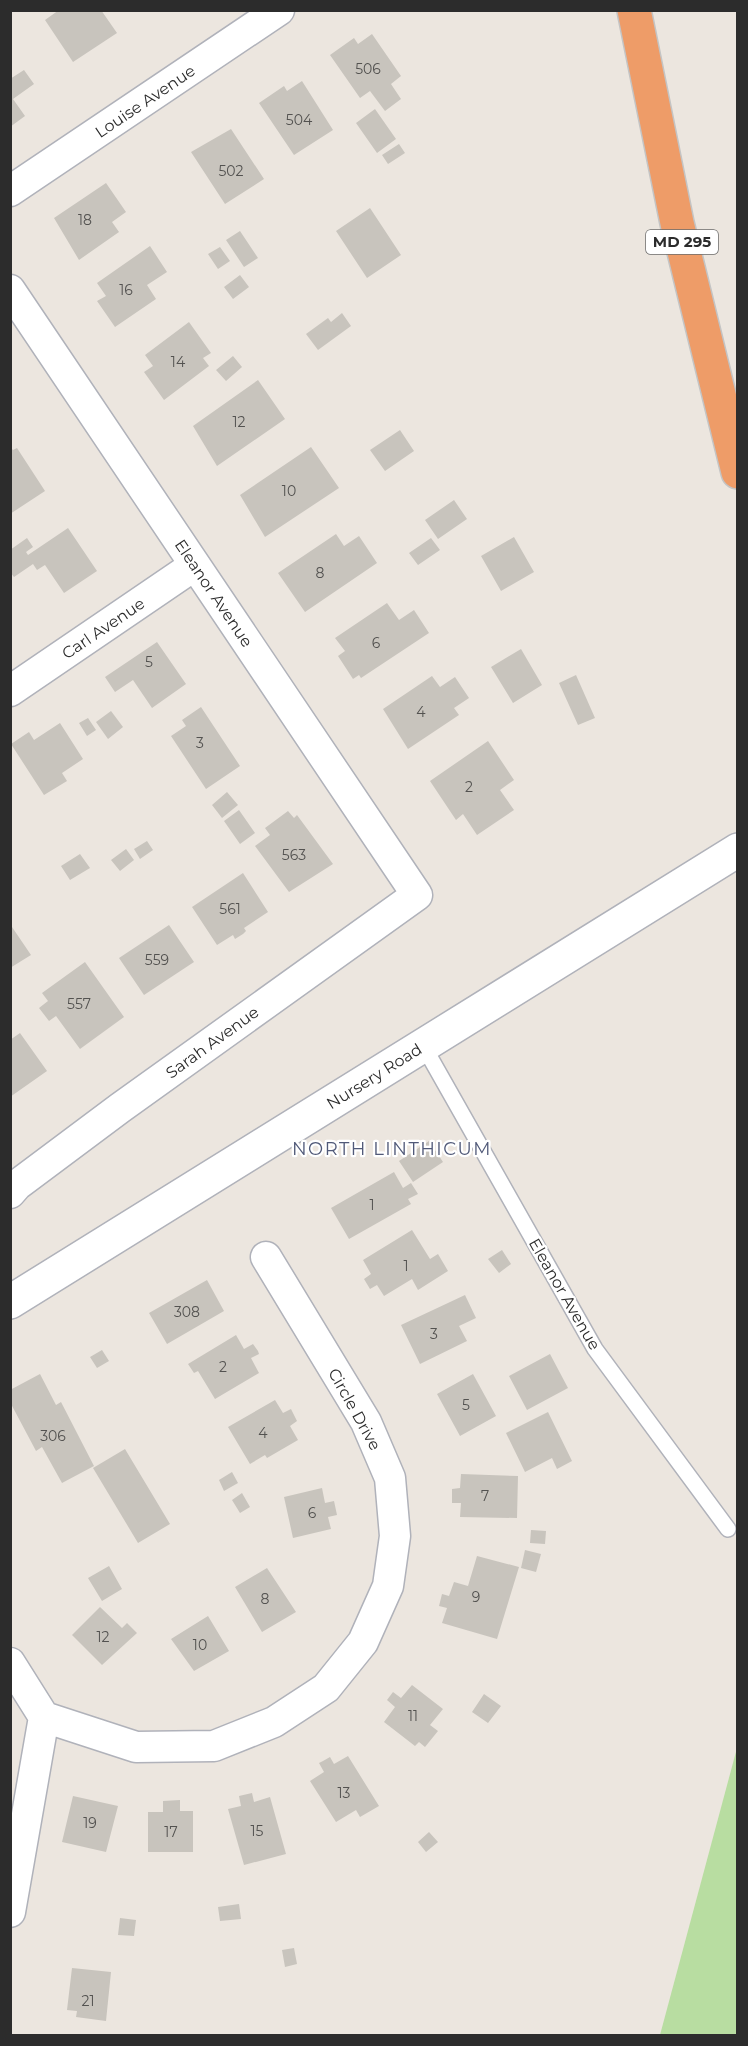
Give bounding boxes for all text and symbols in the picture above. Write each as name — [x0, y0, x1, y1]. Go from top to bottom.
house number: 506 — [355, 60, 381, 78]
street label: Louise Avenue — [92, 61, 199, 142]
house number: 504 — [286, 111, 313, 129]
house number: 502 — [218, 162, 244, 180]
house number: 18 — [78, 211, 92, 229]
road number: MD 295 — [646, 230, 718, 254]
house number: 16 — [119, 281, 133, 299]
house number: 14 — [171, 353, 186, 371]
house number: 12 — [232, 413, 246, 431]
house number: 10 — [282, 482, 296, 500]
street label: Eleanor Avenue — [171, 536, 257, 651]
house number: 8 — [316, 564, 325, 582]
street label: Carl Avenue — [58, 594, 148, 663]
house number: 6 — [372, 634, 381, 652]
house number: 5 — [145, 653, 153, 671]
house number: 4 — [416, 703, 426, 721]
house number: 3 — [196, 734, 204, 752]
house number: 2 — [465, 778, 473, 796]
house number: 563 — [282, 846, 306, 864]
house number: 561 — [219, 900, 241, 918]
house number: 559 — [145, 951, 169, 969]
house number: 557 — [67, 995, 91, 1013]
street label: Sarah Avenue — [162, 1002, 262, 1082]
street label: Nursery Road — [323, 1040, 425, 1113]
district label: NORTH LINTHICUM — [292, 1138, 492, 1160]
house number: 1 — [369, 1196, 375, 1214]
street label: Eleanor Avenue — [525, 1235, 604, 1353]
house number: 1 — [403, 1257, 409, 1275]
house number: 308 — [174, 1303, 200, 1321]
house number: 3 — [430, 1325, 438, 1343]
house number: 2 — [219, 1358, 227, 1376]
street label: Circle Drive — [324, 1365, 385, 1454]
house number: 5 — [462, 1396, 470, 1414]
house number: 4 — [258, 1424, 268, 1442]
house number: 306 — [40, 1427, 66, 1445]
house number: 7 — [481, 1487, 489, 1505]
house number: 6 — [308, 1504, 317, 1522]
house number: 9 — [472, 1588, 480, 1606]
house number: 8 — [261, 1590, 270, 1608]
house number: 12 — [96, 1628, 110, 1646]
house number: 10 — [193, 1636, 207, 1654]
house number: 11 — [408, 1707, 418, 1725]
house number: 13 — [338, 1784, 351, 1802]
house number: 19 — [83, 1814, 97, 1832]
house number: 15 — [251, 1822, 264, 1840]
house number: 17 — [164, 1823, 178, 1841]
house number: 21 — [81, 1992, 95, 2010]

